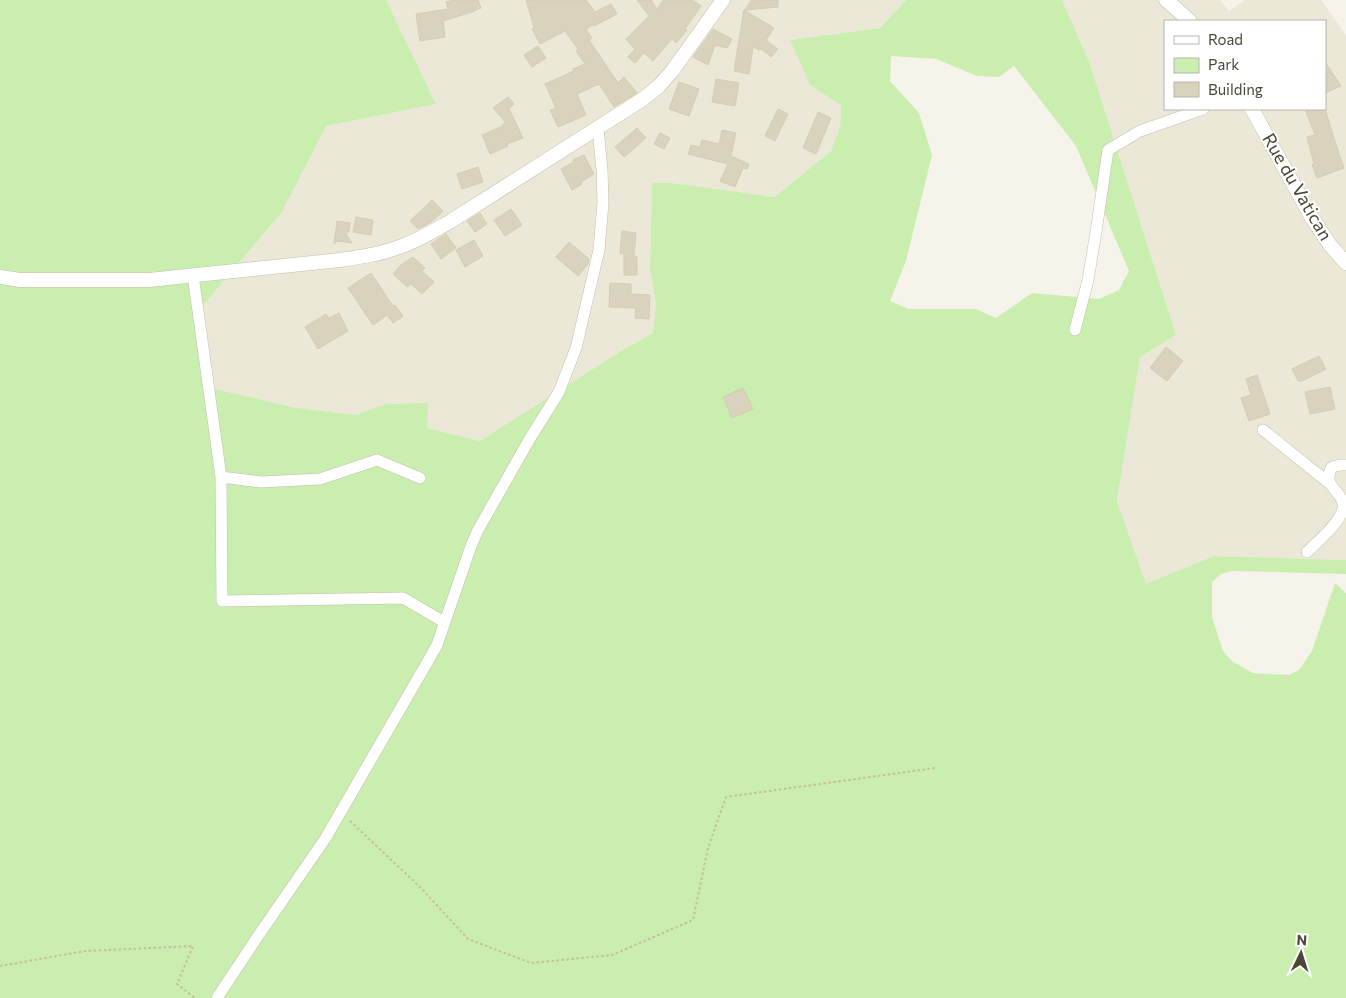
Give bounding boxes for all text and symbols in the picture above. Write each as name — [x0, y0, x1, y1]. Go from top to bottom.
legend — [1164, 20, 1326, 110]
text: Road — [1208, 30, 1243, 48]
text: Park — [1208, 55, 1239, 73]
text: Building — [1208, 80, 1263, 98]
street label: Rue du Vatican — [1258, 129, 1337, 244]
north arrow — [1276, 928, 1326, 978]
text: N — [1296, 931, 1308, 948]

